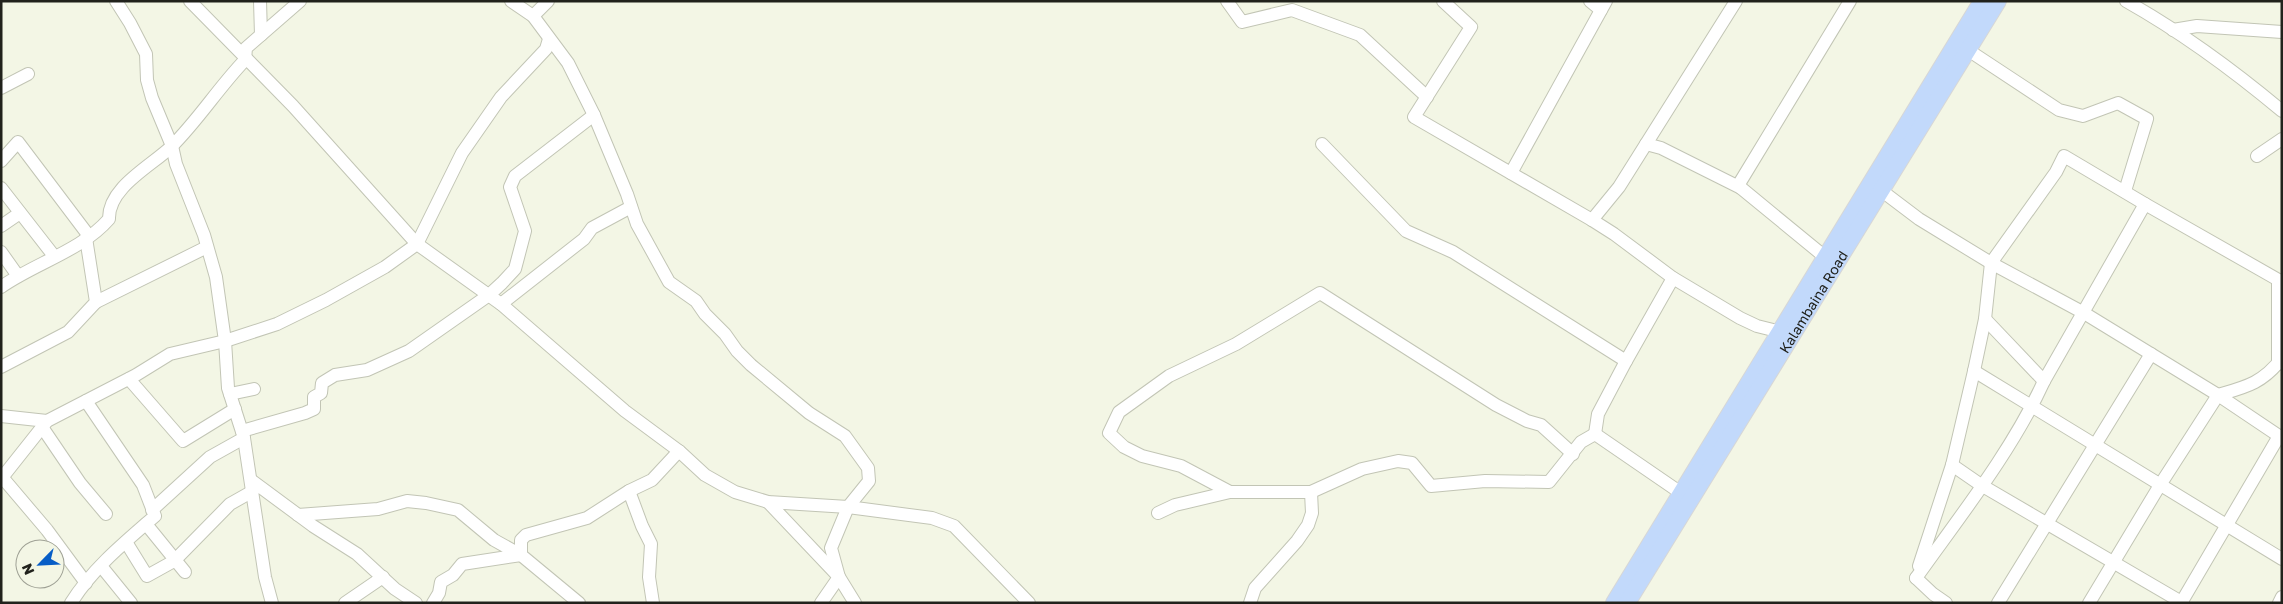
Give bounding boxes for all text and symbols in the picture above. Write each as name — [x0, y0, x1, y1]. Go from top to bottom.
street label: Kalambaina Road — [1775, 247, 1851, 356]
north arrow — [15, 539, 65, 589]
text: N — [18, 561, 38, 578]

